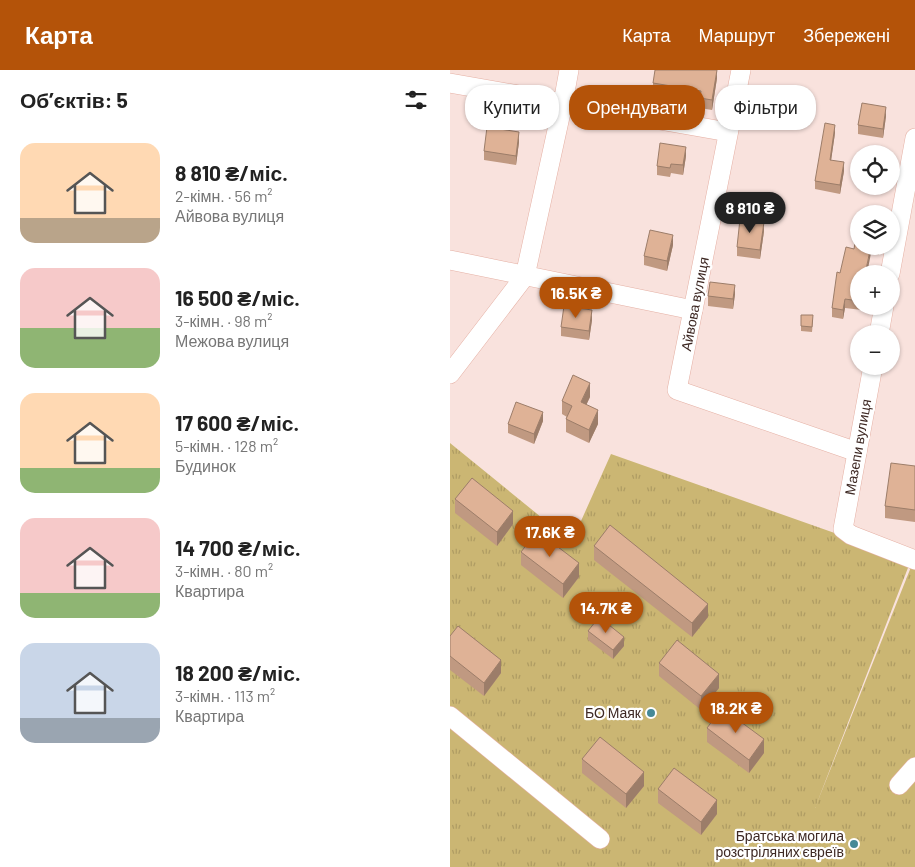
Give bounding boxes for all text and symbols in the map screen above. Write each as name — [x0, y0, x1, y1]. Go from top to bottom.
text: Карта — [25, 20, 93, 49]
text: Карта — [622, 24, 670, 46]
text: Маршрут — [698, 24, 775, 46]
text: Збережені — [803, 24, 890, 46]
chip: Купити — [465, 85, 559, 130]
chip: Орендувати — [569, 85, 705, 130]
chip: Фільтри — [715, 85, 816, 130]
icon: filters — [402, 86, 430, 114]
text: Об’єктів: 5 — [20, 87, 128, 112]
map controls — [850, 145, 900, 375]
button: locate — [850, 145, 900, 195]
text: 8 810 ₴/міс. — [175, 160, 288, 185]
icon: home — [60, 163, 120, 223]
text: 2-кімн. · 56 m² — [175, 186, 273, 205]
pin: 8 810 ₴ — [704, 191, 796, 234]
text: 8 810 ₴ — [726, 198, 775, 217]
button: layers — [850, 205, 900, 255]
text: Айвова вулиця — [175, 206, 284, 225]
street label: Айвова вулиця — [677, 255, 712, 352]
button: + — [850, 265, 900, 315]
pin: 16.5K ₴ — [530, 276, 622, 319]
text: 16.5K ₴ — [550, 283, 602, 302]
text: 16 500 ₴/міс. — [175, 285, 300, 310]
icon: home — [60, 288, 120, 348]
text: 3-кімн. · 98 m² — [175, 311, 272, 330]
button: − — [850, 325, 900, 375]
text: Межова вулиця — [175, 331, 289, 350]
street label: Мазепи вулиця — [841, 398, 874, 496]
text: 17 600 ₴/міс. — [175, 410, 299, 435]
icon: home — [60, 413, 120, 473]
text: 5-кімн. · 128 m² — [175, 436, 278, 455]
text: Будинок — [175, 456, 236, 475]
pin: 17.6K ₴ — [504, 516, 596, 558]
text: 17.6K ₴ — [525, 522, 575, 541]
text: 14 700 ₴/міс. — [175, 535, 301, 560]
icon: home — [60, 538, 120, 598]
text: 3-кімн. · 80 m² — [175, 561, 273, 580]
text: Квартира — [175, 581, 244, 600]
pin: 14.7K ₴ — [560, 592, 652, 634]
text: 14.7K ₴ — [580, 598, 632, 617]
text: 18 200 ₴/міс. — [175, 660, 301, 685]
icon: home — [60, 663, 120, 723]
text: 3-кімн. · 113 m² — [175, 686, 275, 705]
pin: 18.2K ₴ — [690, 692, 782, 734]
text: 18.2K ₴ — [710, 698, 762, 717]
place label: БО Маяк — [585, 704, 642, 721]
text: Квартира — [175, 706, 244, 725]
marker: БО Маяк — [645, 707, 657, 719]
place label: Братська могила розстріляних євреїв — [715, 827, 844, 860]
marker: Братська могила розстріляних євреїв — [848, 838, 860, 850]

